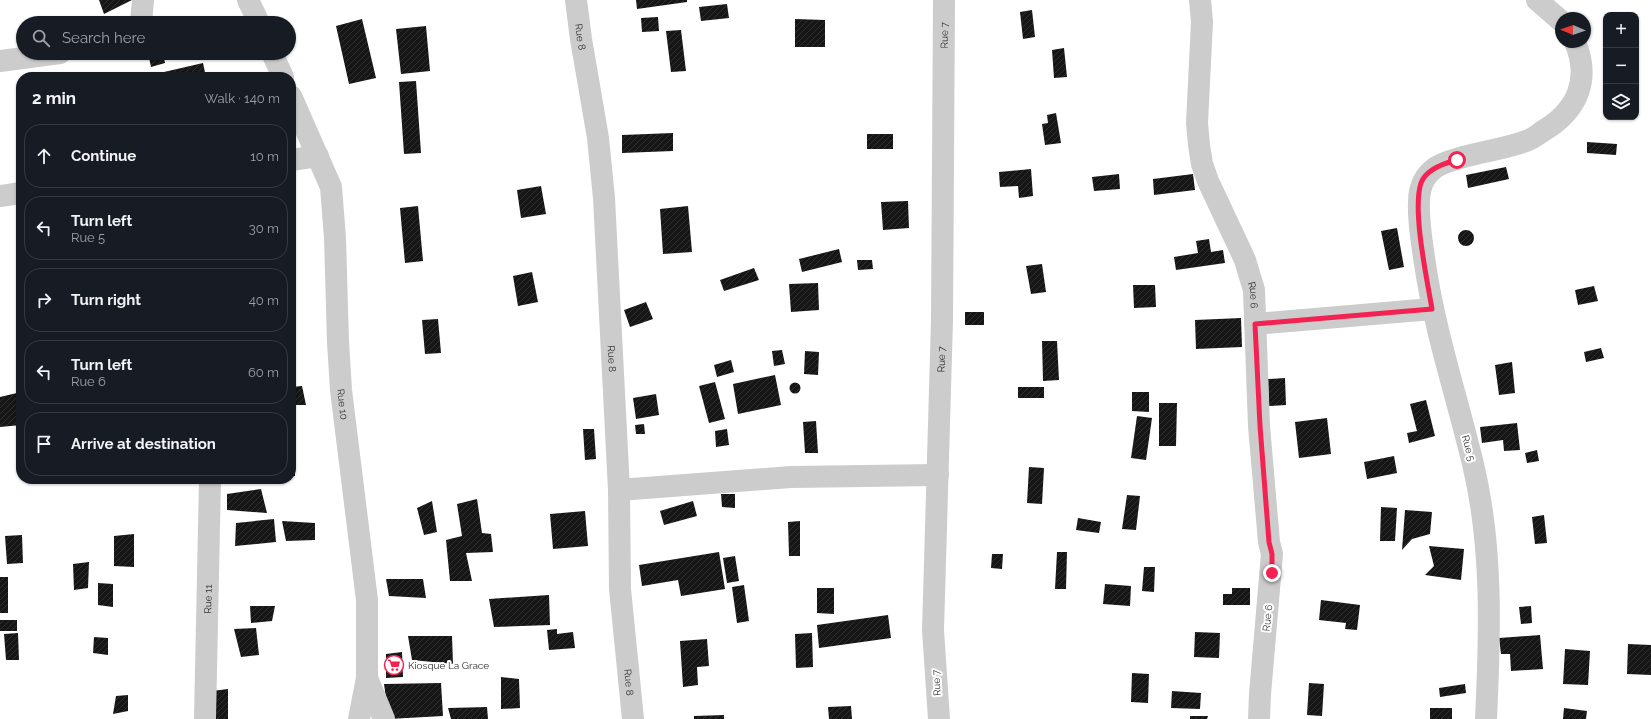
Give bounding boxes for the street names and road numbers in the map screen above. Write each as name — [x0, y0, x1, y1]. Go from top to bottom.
street label: Rue 7 — [939, 22, 950, 48]
street label: Rue 8 — [573, 23, 588, 51]
street label: Rue 6 — [1246, 280, 1260, 309]
street label: Rue 8 — [606, 345, 618, 372]
street label: Rue 7 — [936, 345, 947, 373]
street label: Rue 10 — [335, 388, 350, 420]
street label: Rue 5 — [1460, 434, 1477, 463]
street label: Rue 11 — [202, 584, 214, 614]
street label: Rue 6 — [1261, 604, 1274, 632]
street label: Rue 8 — [622, 668, 636, 696]
street label: Rue 7 — [930, 669, 943, 696]

